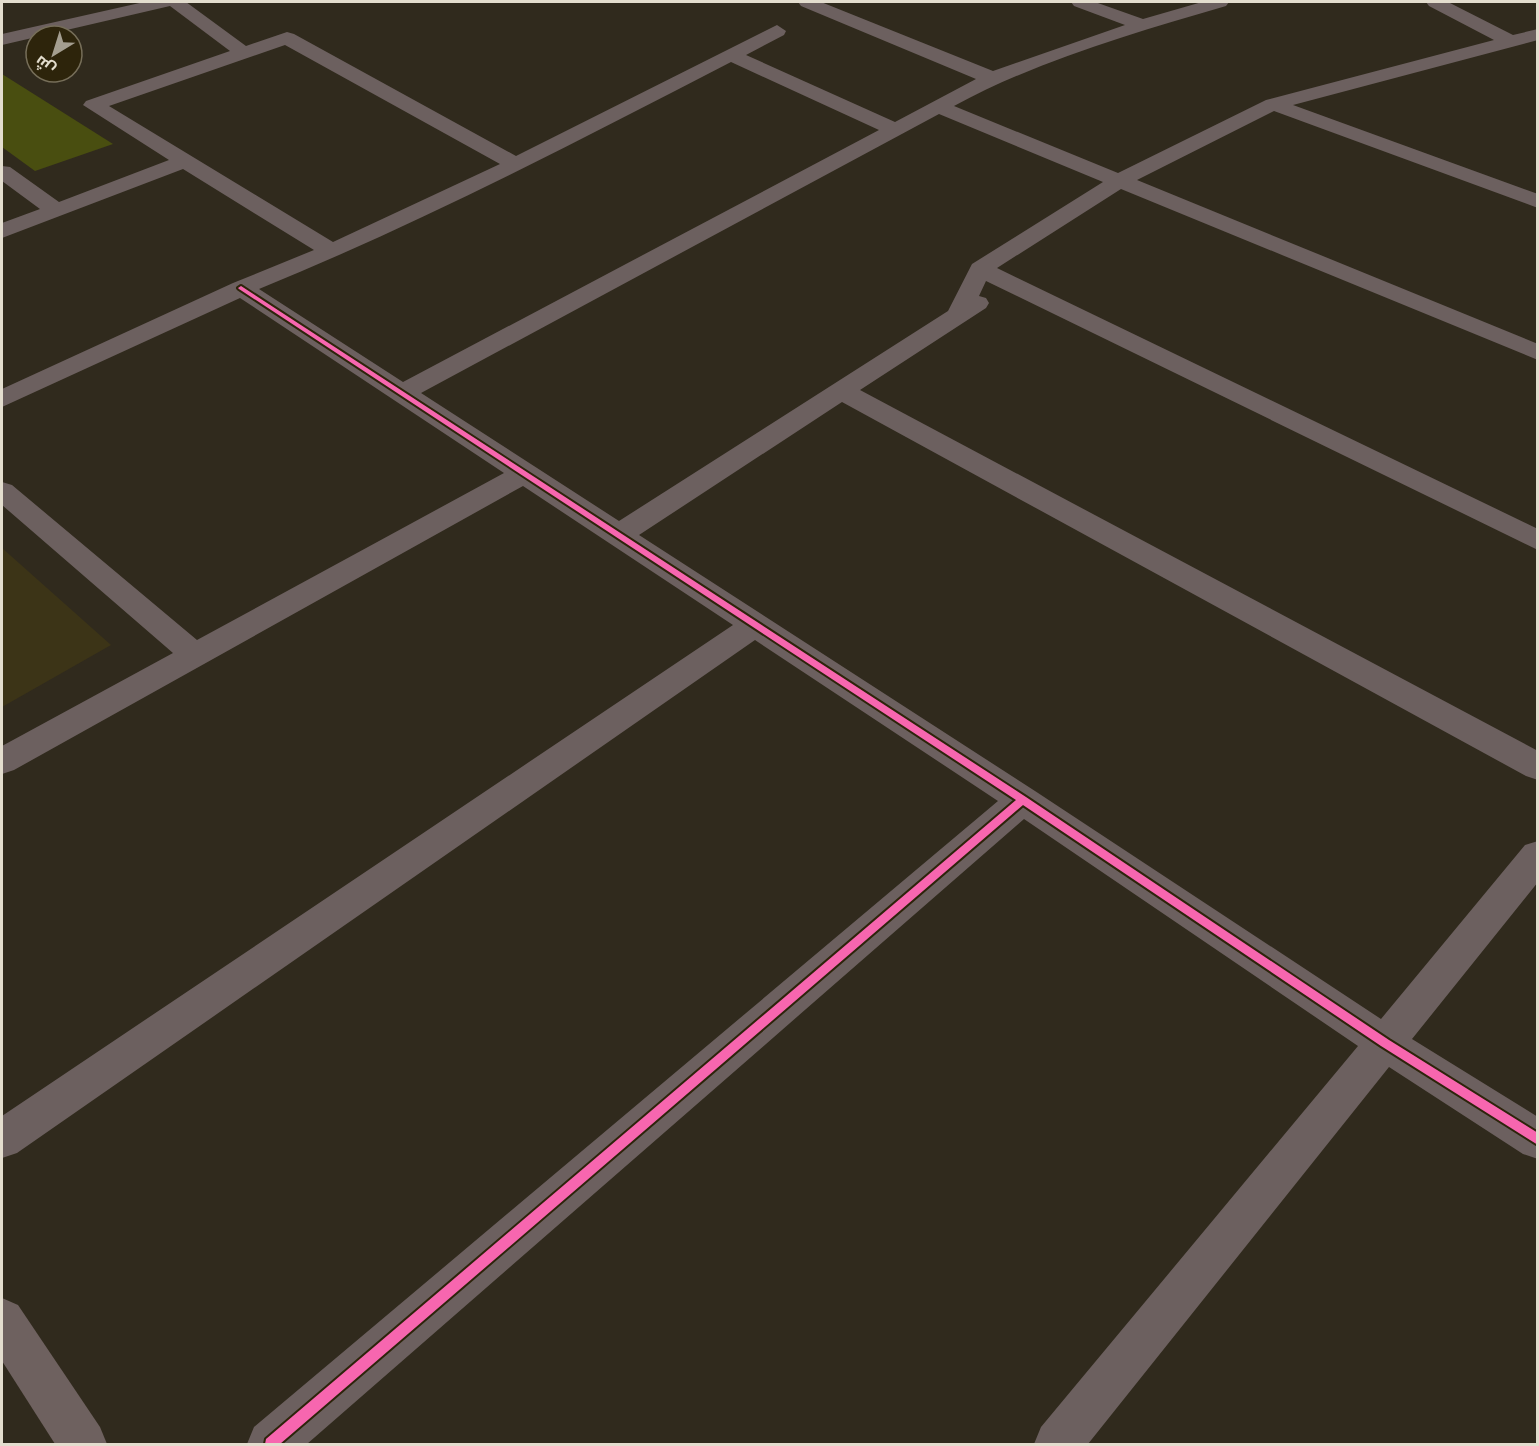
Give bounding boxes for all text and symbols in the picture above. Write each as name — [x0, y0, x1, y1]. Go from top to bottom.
north arrow — [24, 24, 84, 84]
text: ش — [31, 52, 59, 79]

